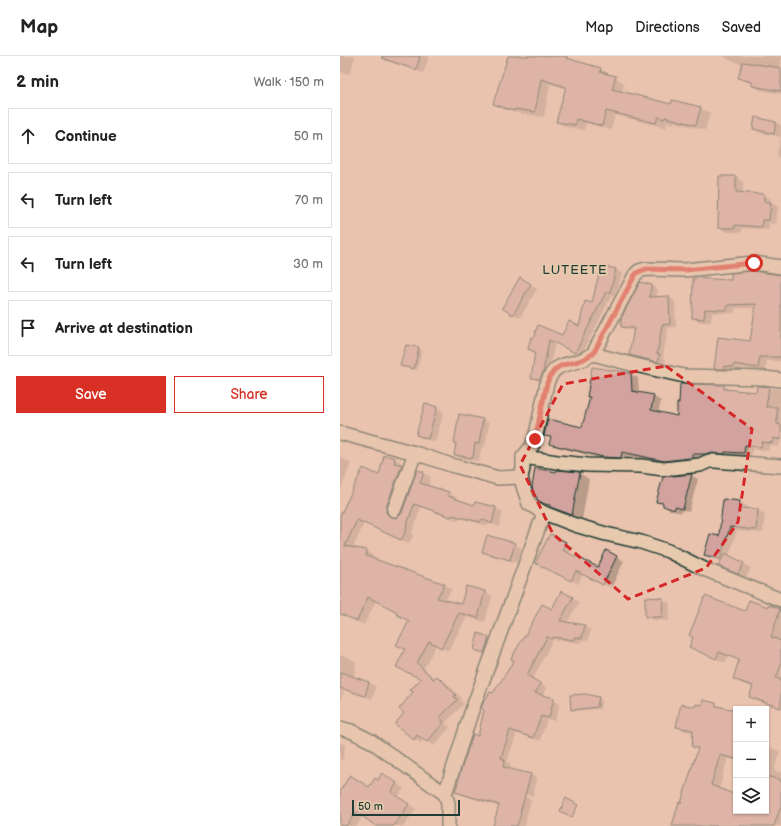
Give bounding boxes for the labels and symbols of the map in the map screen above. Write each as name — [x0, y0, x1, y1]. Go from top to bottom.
route start — [745, 254, 763, 272]
district label: LUTEETE — [542, 262, 608, 278]
route end — [526, 430, 544, 448]
scale bar — [352, 798, 460, 817]

